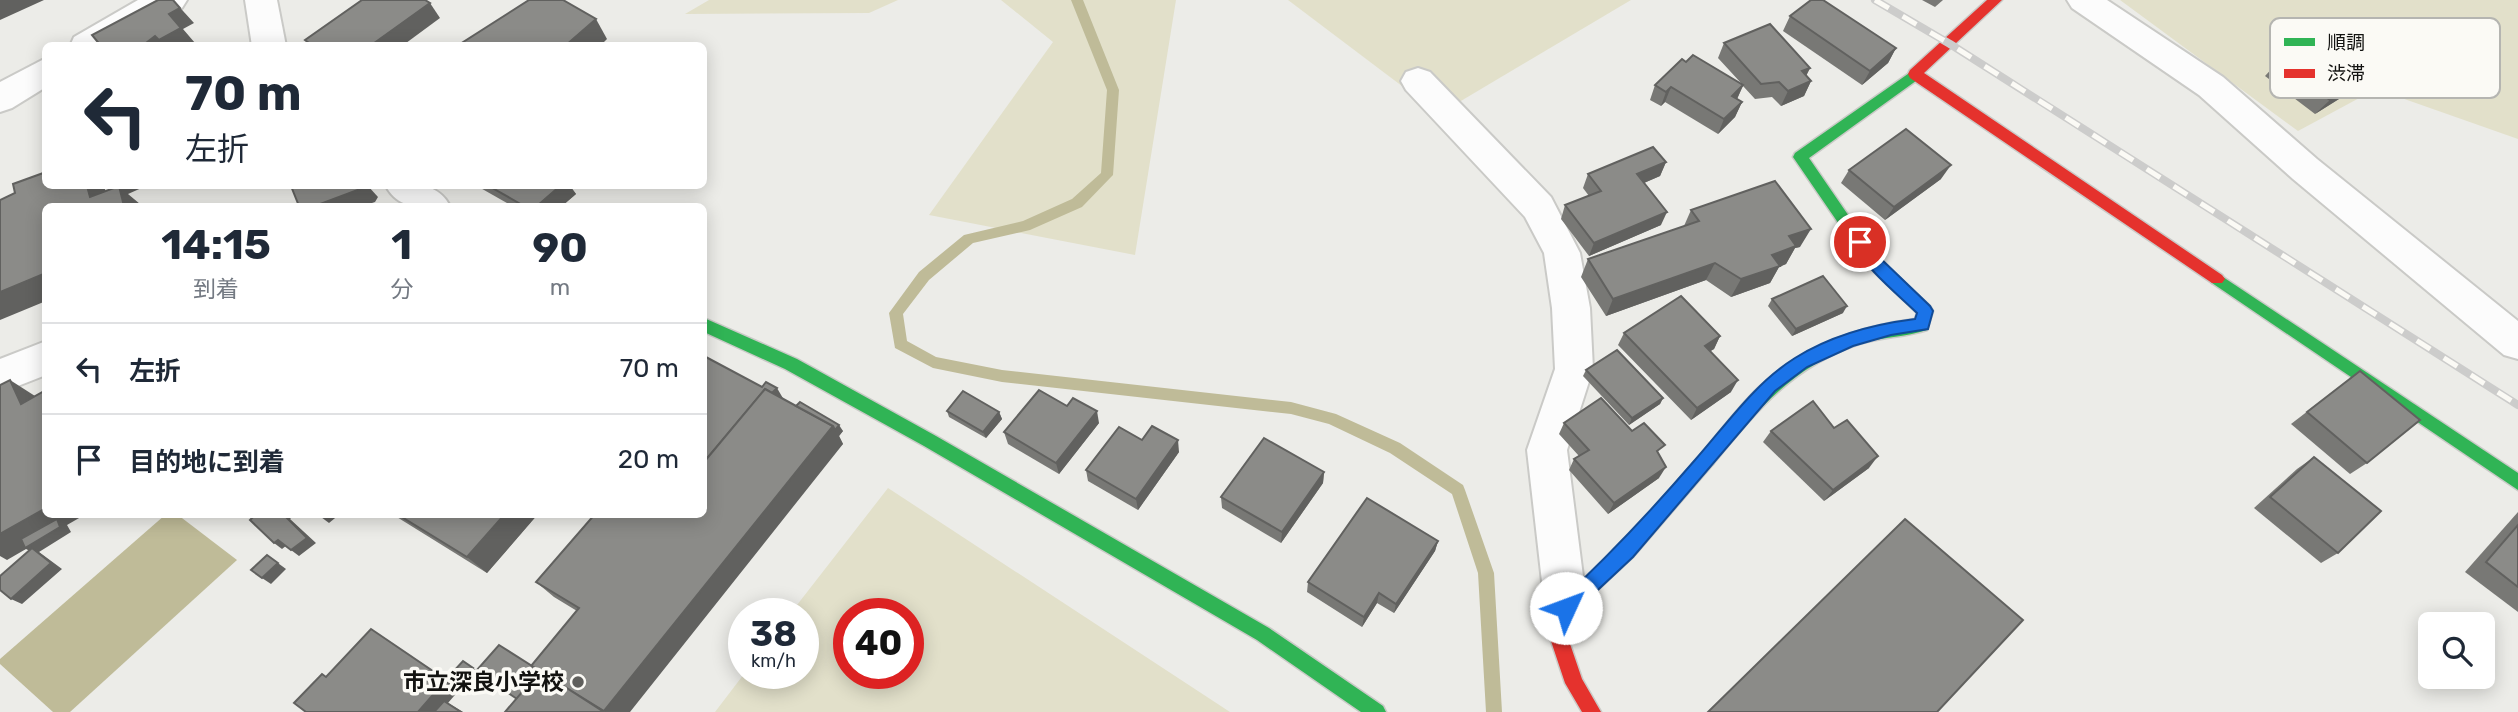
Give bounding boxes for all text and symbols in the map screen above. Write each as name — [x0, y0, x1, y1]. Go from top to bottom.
legend — [2270, 18, 2500, 98]
text: 順調 — [2327, 31, 2365, 54]
text: 渋滞 — [2327, 62, 2365, 85]
text: 70 m — [185, 64, 302, 122]
icon: left — [70, 70, 161, 161]
text: 左折 — [185, 130, 249, 168]
pin — [1830, 212, 1890, 272]
text: 14:15 — [161, 220, 271, 270]
text: 1 — [391, 220, 412, 270]
text: 90 — [532, 223, 588, 273]
icon: arrive — [1841, 223, 1879, 261]
text: m — [550, 273, 570, 301]
text: 到着 — [193, 275, 239, 303]
text: 分 — [390, 275, 413, 303]
icon: left — [70, 350, 108, 388]
text: 70 m — [620, 353, 679, 384]
text: 左折 — [129, 356, 181, 387]
icon: arrive — [70, 441, 108, 479]
text: 20 m — [618, 444, 679, 475]
text: 目的地に到着 — [129, 447, 285, 478]
position arrow — [1529, 571, 1603, 645]
speed limit sign: 40 — [833, 598, 924, 689]
map controls — [2418, 612, 2495, 689]
button: search — [2418, 612, 2495, 689]
text: 38 — [750, 613, 797, 655]
text: km/h — [751, 650, 796, 672]
place label: 市立深良小学校 — [403, 668, 564, 696]
marker: 市立深良小学校 — [570, 674, 586, 690]

